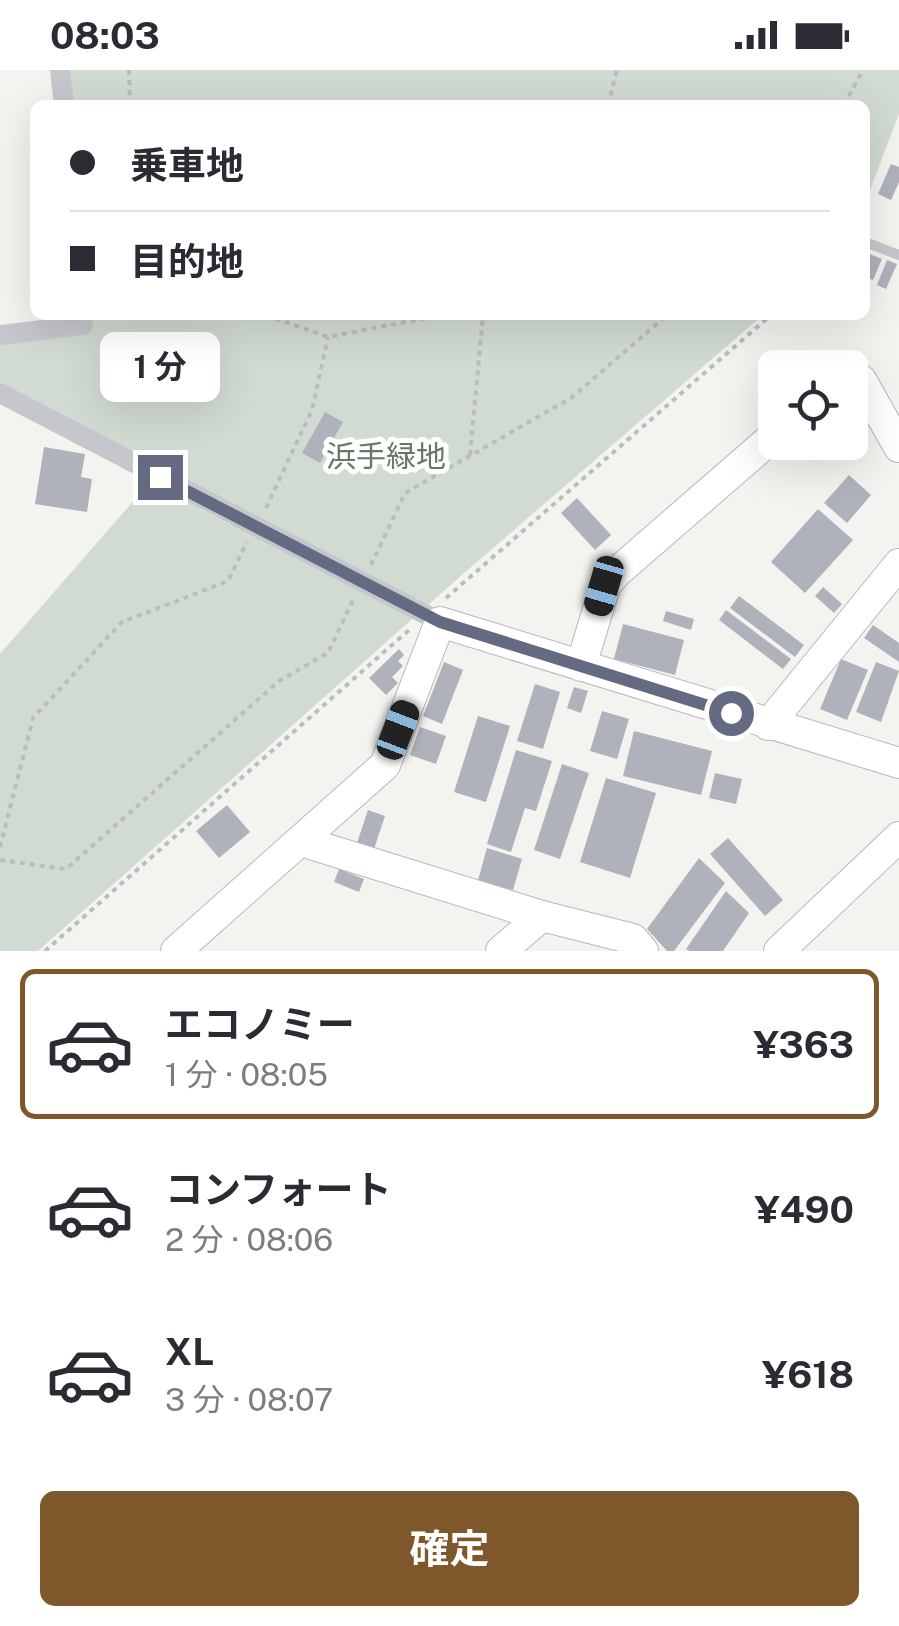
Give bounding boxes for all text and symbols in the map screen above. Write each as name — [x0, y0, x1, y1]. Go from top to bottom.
text: 08:03 — [50, 13, 160, 58]
text: 乗車地 — [130, 143, 244, 188]
text: 目的地 — [130, 239, 244, 284]
callout: 1 分 — [100, 332, 220, 402]
text: 1 分 — [134, 348, 186, 385]
map controls — [758, 350, 868, 460]
button: locate — [758, 350, 868, 460]
park label: 浜手緑地 — [326, 438, 446, 474]
route end — [138, 455, 183, 500]
car — [581, 553, 627, 619]
route start — [709, 691, 754, 736]
car — [373, 697, 423, 763]
icon: car — [45, 999, 135, 1089]
text: エコノミー — [165, 1002, 355, 1047]
text: ¥363 — [754, 1022, 854, 1067]
text: 1 分 · 08:05 — [165, 1056, 328, 1093]
icon: car — [45, 1164, 135, 1254]
text: コンフォート — [165, 1167, 392, 1212]
text: ¥490 — [755, 1187, 854, 1232]
text: 2 分 · 08:06 — [165, 1221, 333, 1258]
icon: car — [45, 1329, 135, 1419]
text: XL — [165, 1329, 214, 1374]
text: ¥618 — [762, 1352, 854, 1397]
text: 3 分 · 08:07 — [165, 1381, 333, 1418]
button: 確定 — [40, 1491, 859, 1606]

